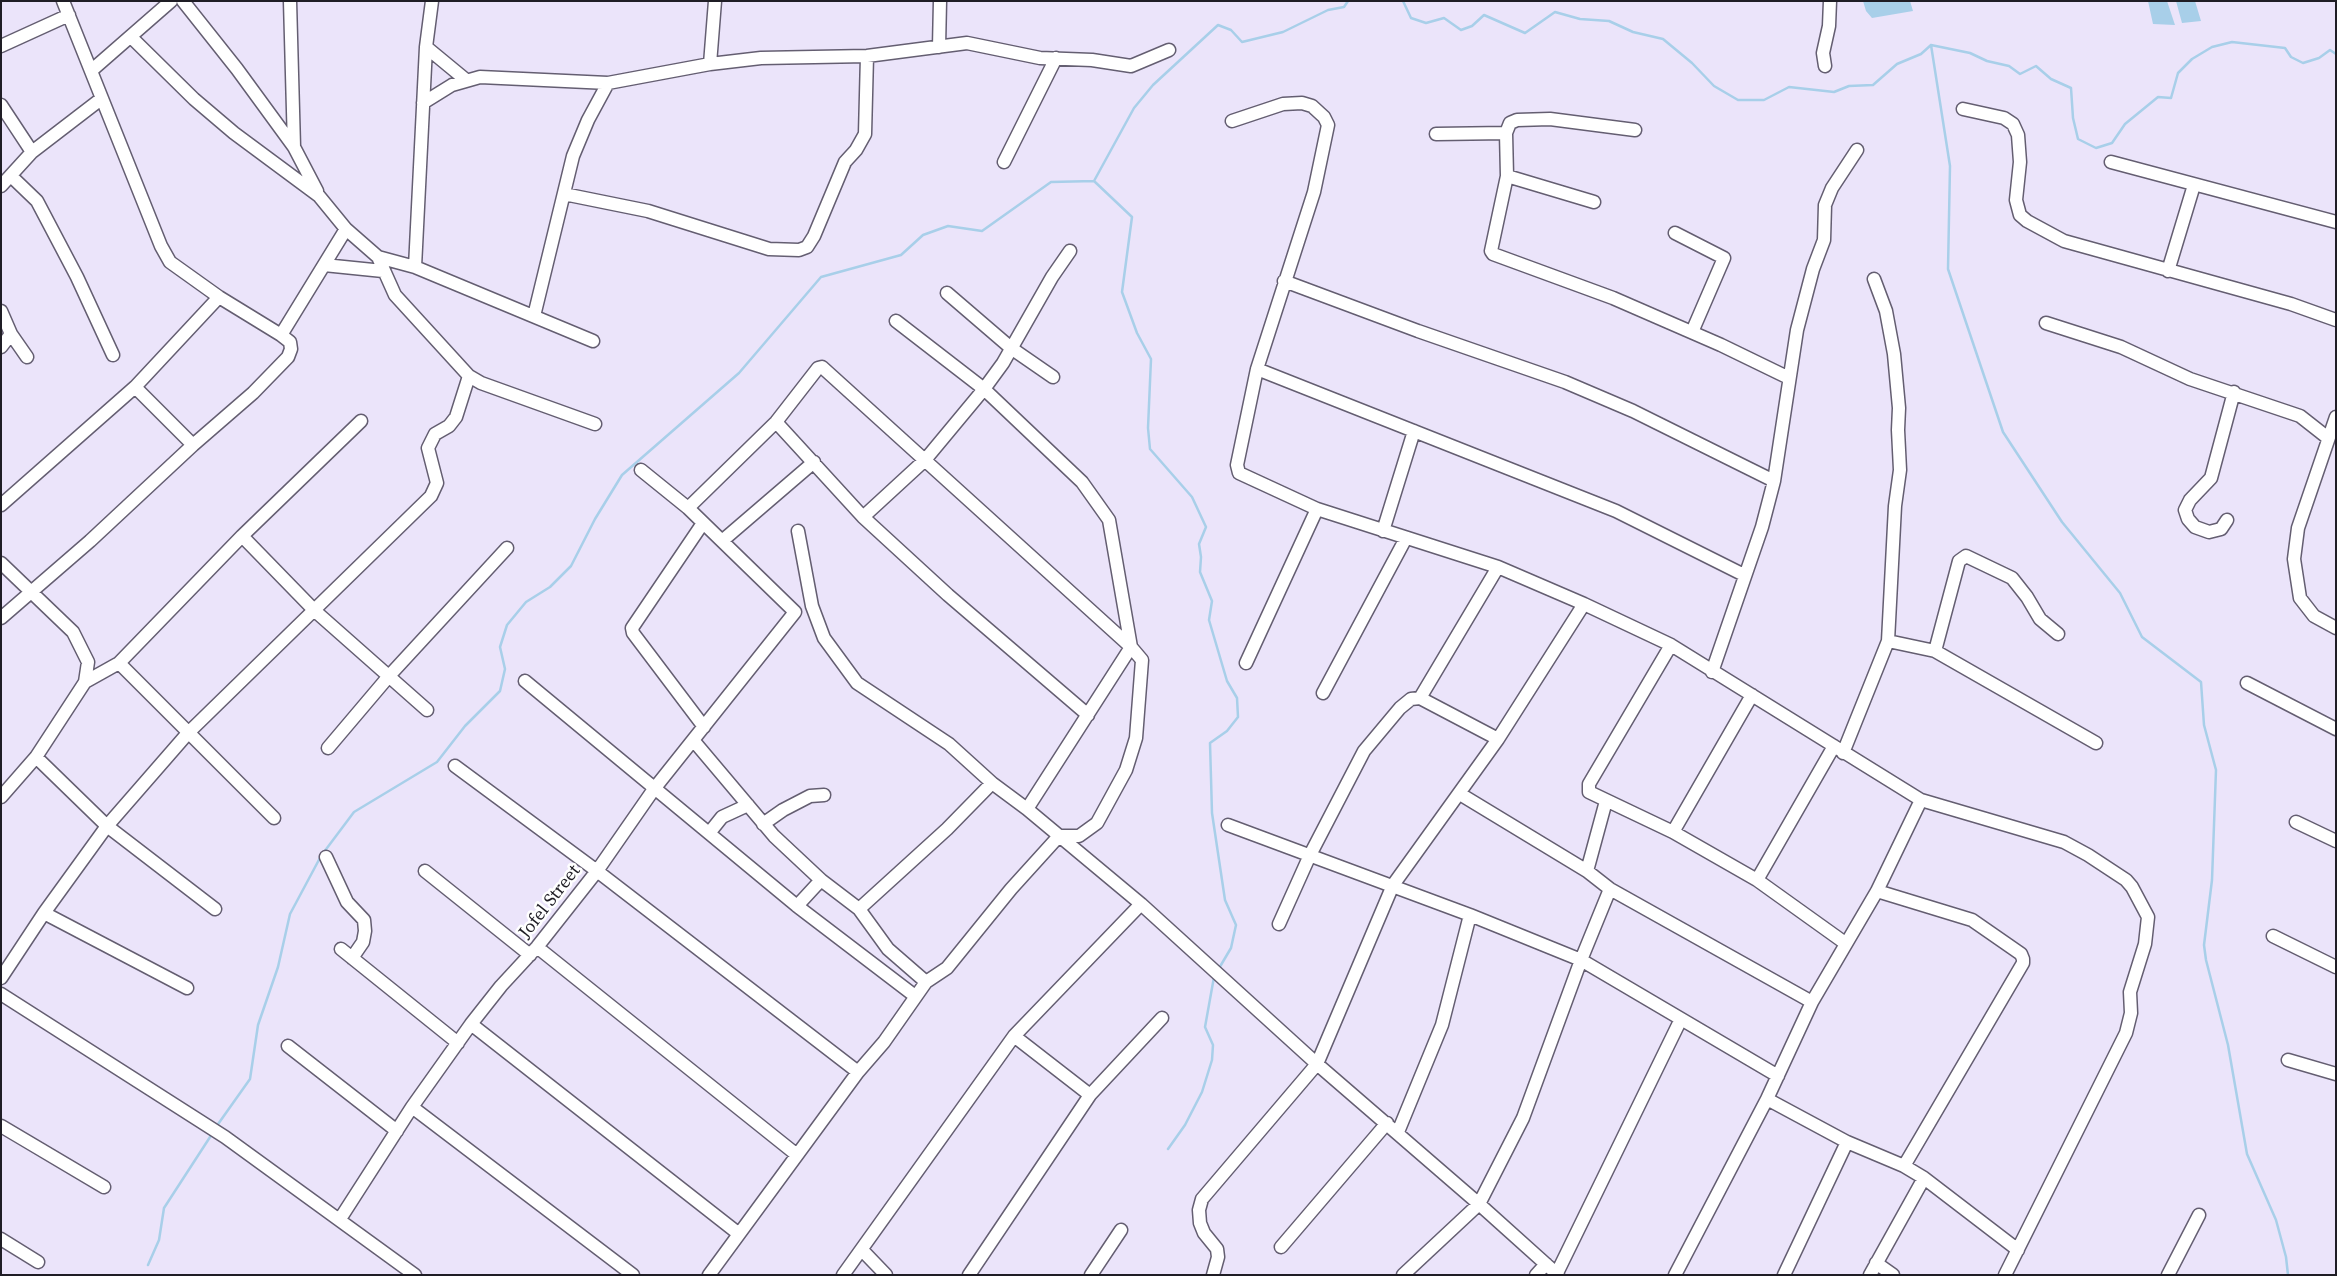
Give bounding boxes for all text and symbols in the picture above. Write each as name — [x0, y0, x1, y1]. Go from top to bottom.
street label: Jofel Street — [515, 861, 585, 943]

